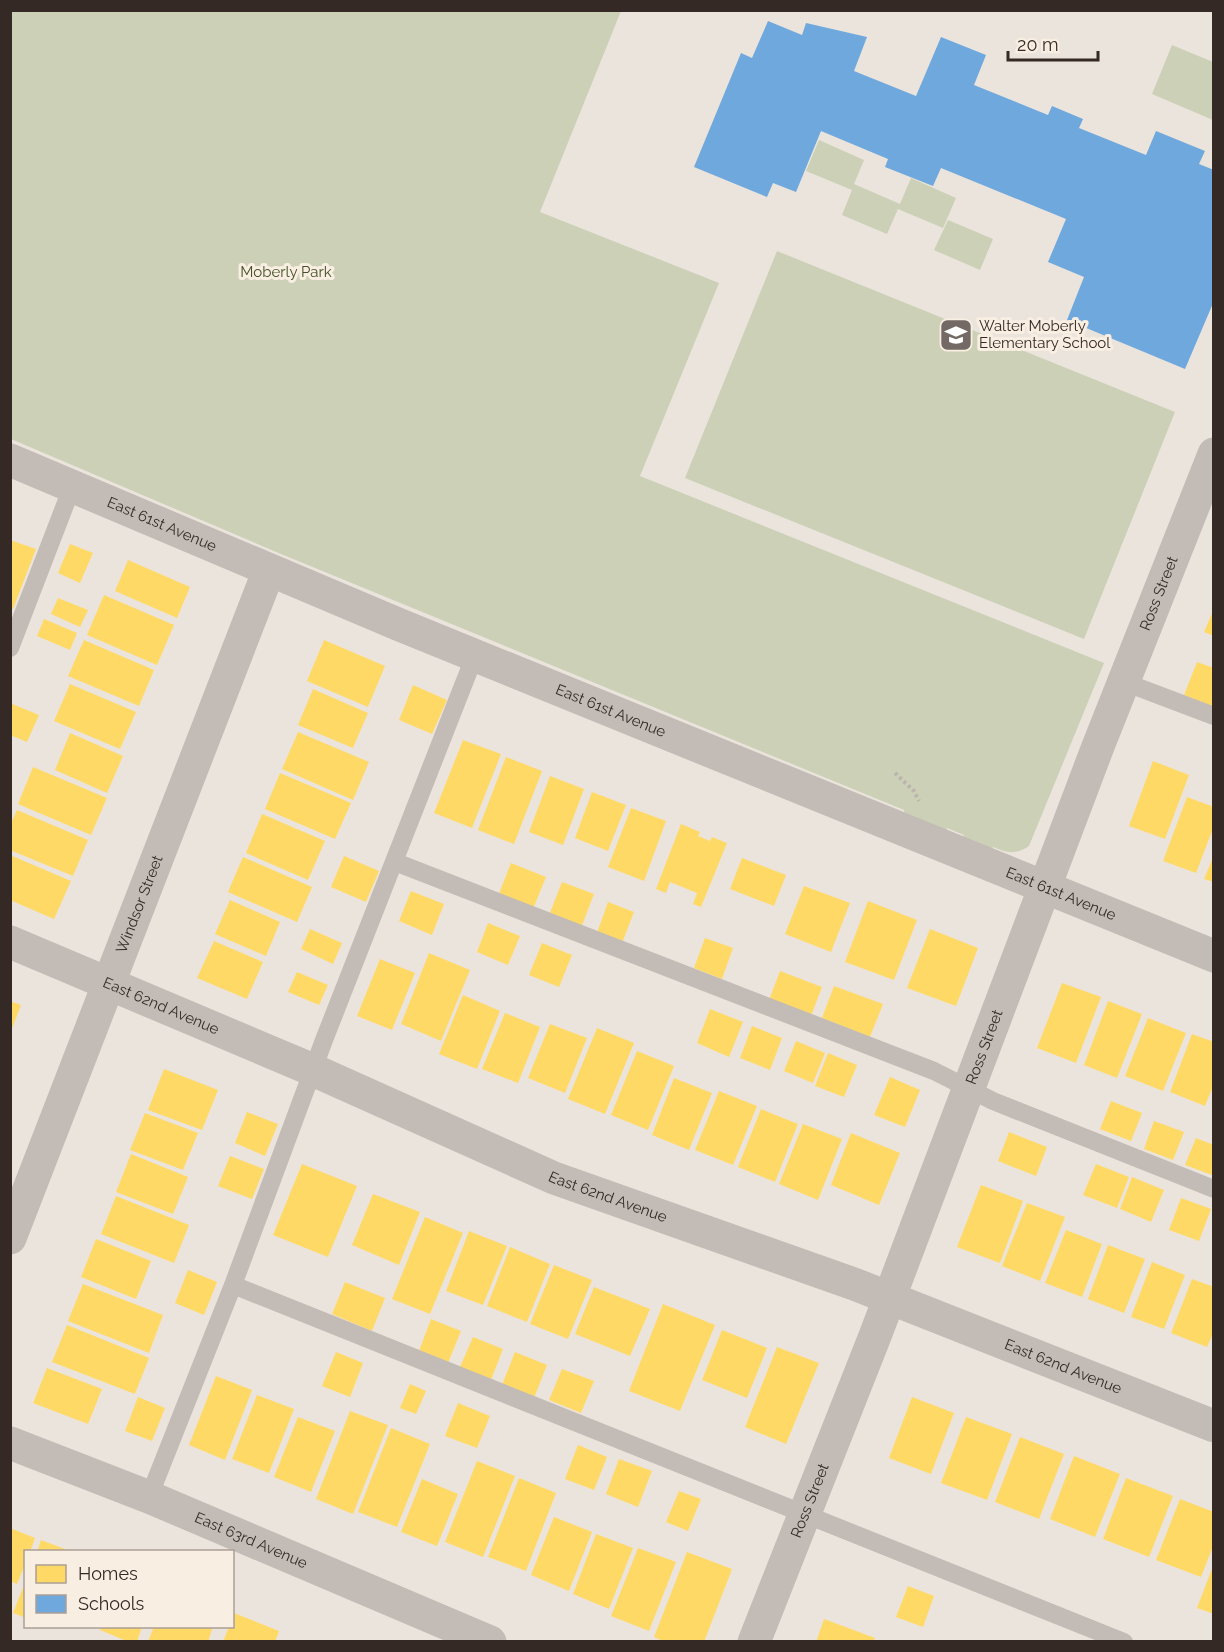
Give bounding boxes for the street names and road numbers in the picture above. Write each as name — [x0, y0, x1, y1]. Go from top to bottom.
street label: East 61st Avenue — [104, 493, 220, 555]
street label: Ross Street — [1136, 554, 1182, 633]
street label: East 61st Avenue — [553, 680, 669, 741]
street label: Windsor Street — [112, 853, 167, 956]
street label: East 61st Avenue — [1003, 863, 1119, 924]
street label: East 62nd Avenue — [100, 973, 222, 1038]
street label: Ross Street — [962, 1007, 1007, 1087]
street label: East 62nd Avenue — [546, 1168, 670, 1226]
street label: East 62nd Avenue — [1002, 1335, 1124, 1398]
street label: Ross Street — [787, 1461, 833, 1540]
street label: East 63rd Avenue — [192, 1508, 310, 1572]

